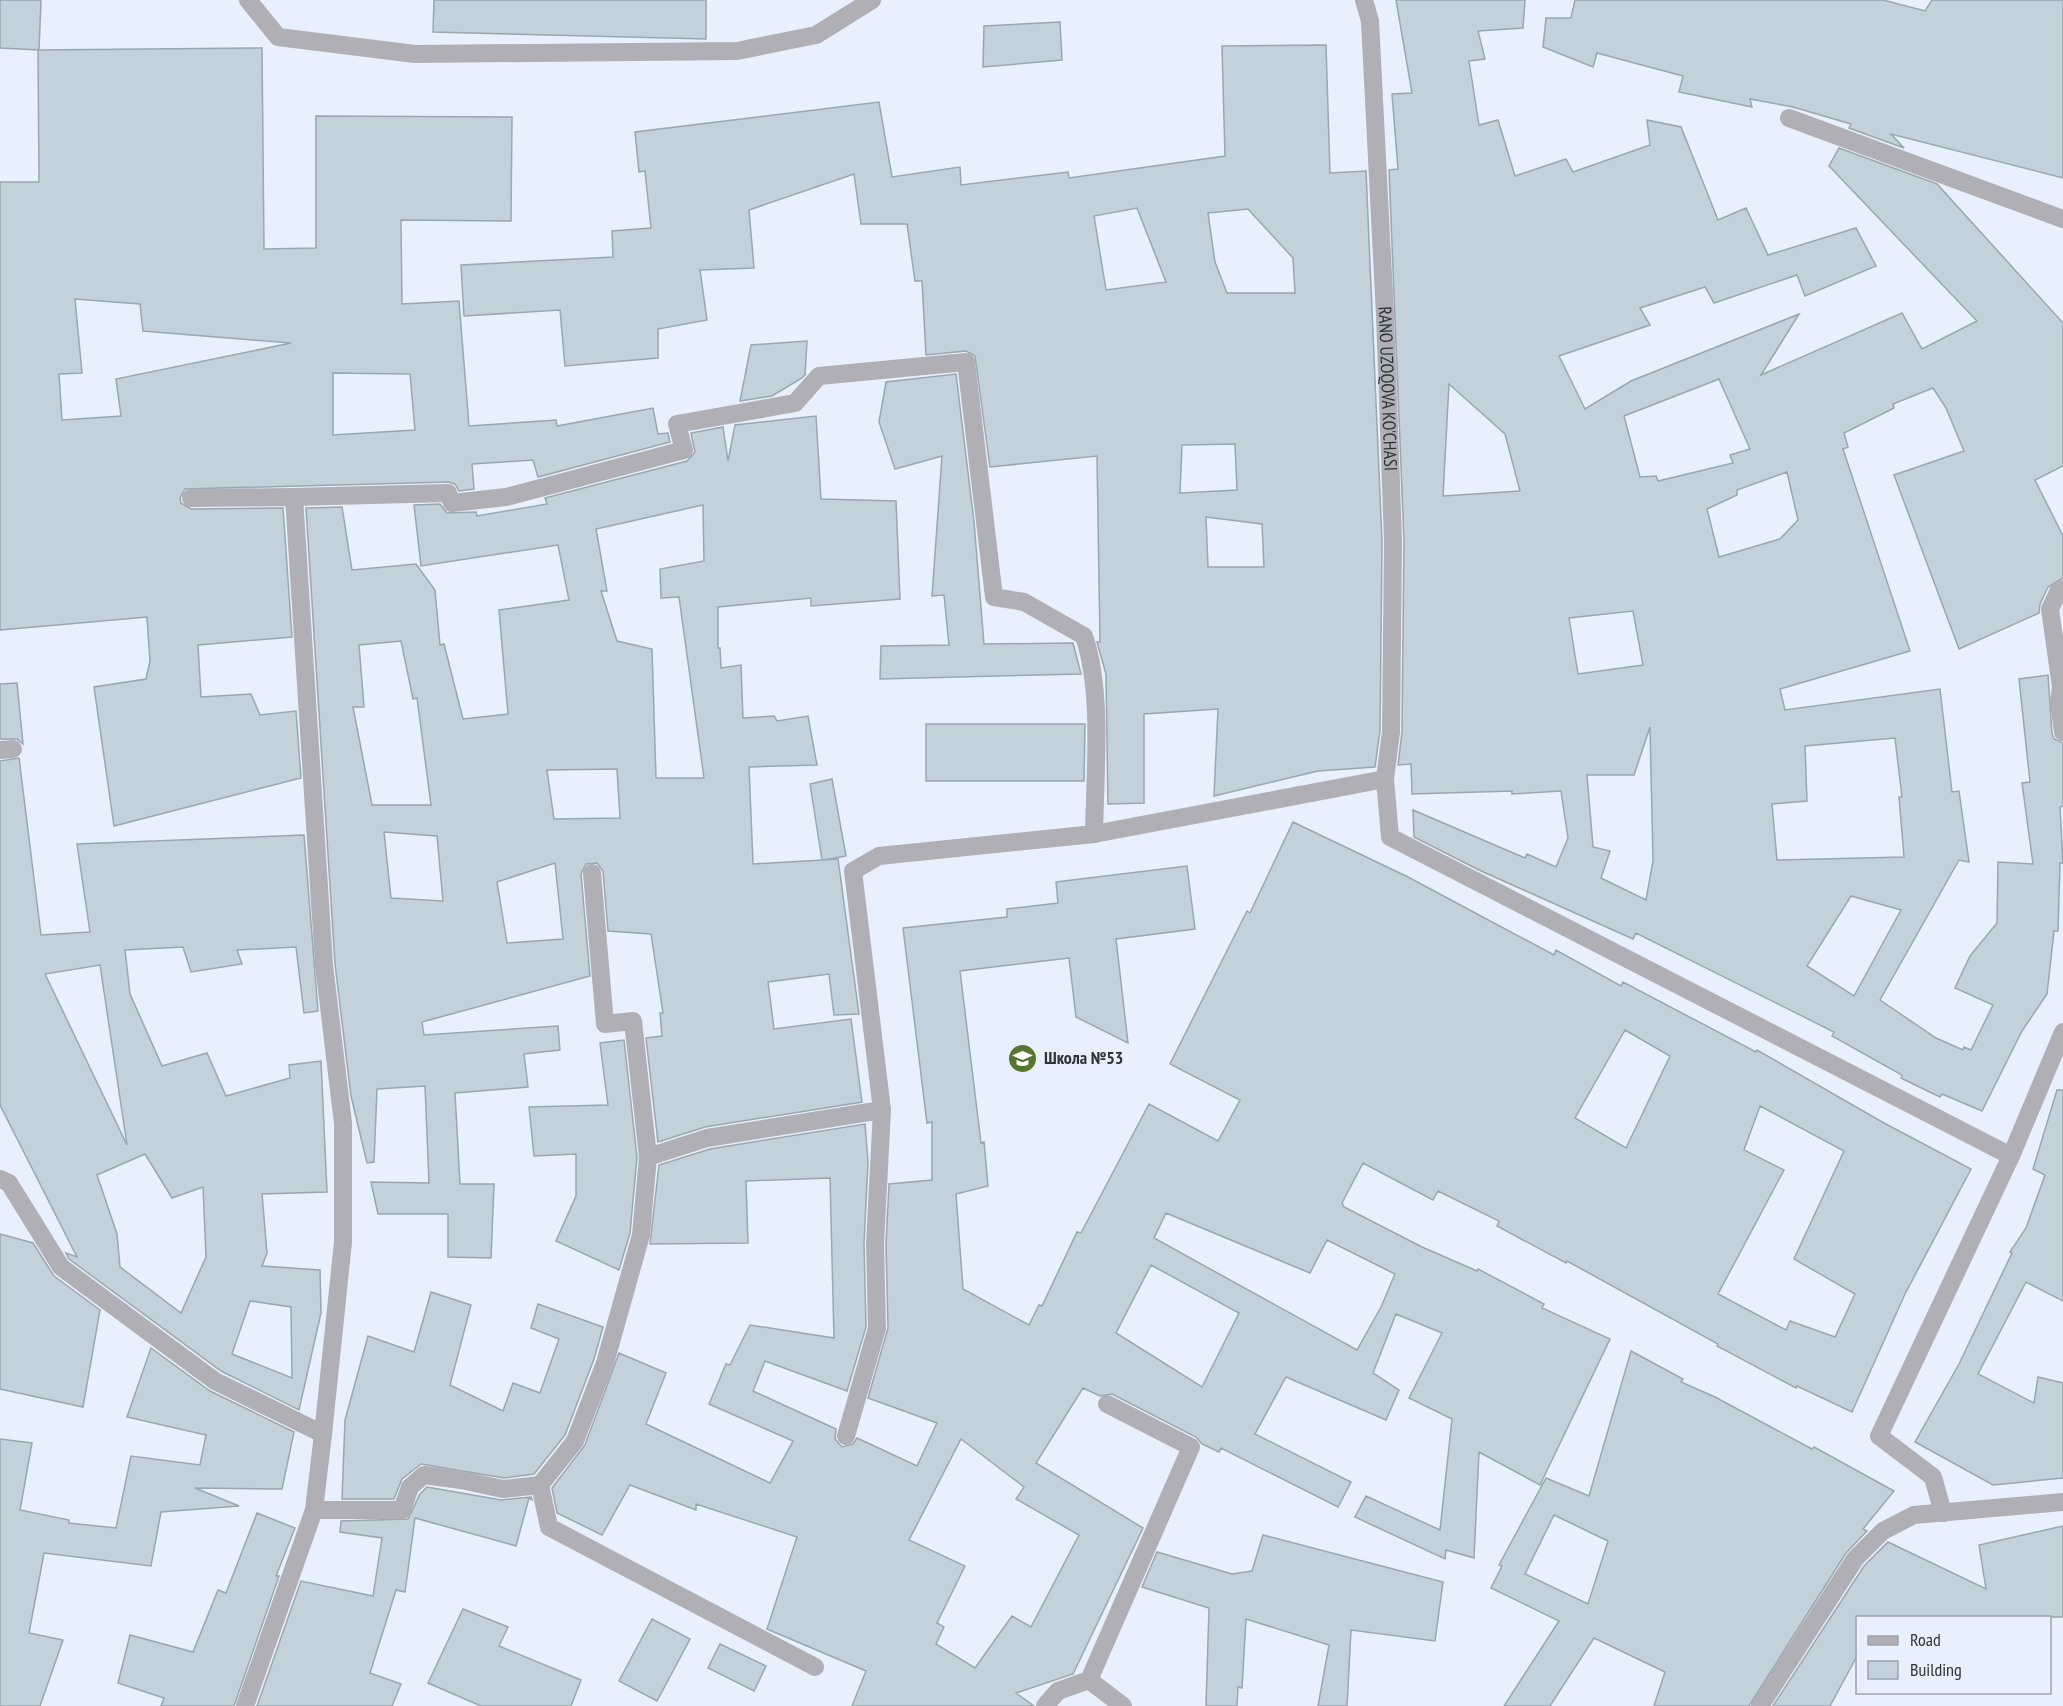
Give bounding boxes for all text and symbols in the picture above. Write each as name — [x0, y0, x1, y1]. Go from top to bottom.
street label: RANO UZOQOVA KO'CHASI — [1374, 306, 1403, 471]
school or university icon: Школа №53 — [1007, 1042, 1039, 1074]
place label: Школа №53 — [1044, 1046, 1123, 1069]
legend — [1856, 1616, 2051, 1694]
text: Road — [1910, 1628, 1941, 1651]
text: Building — [1910, 1658, 1962, 1681]

